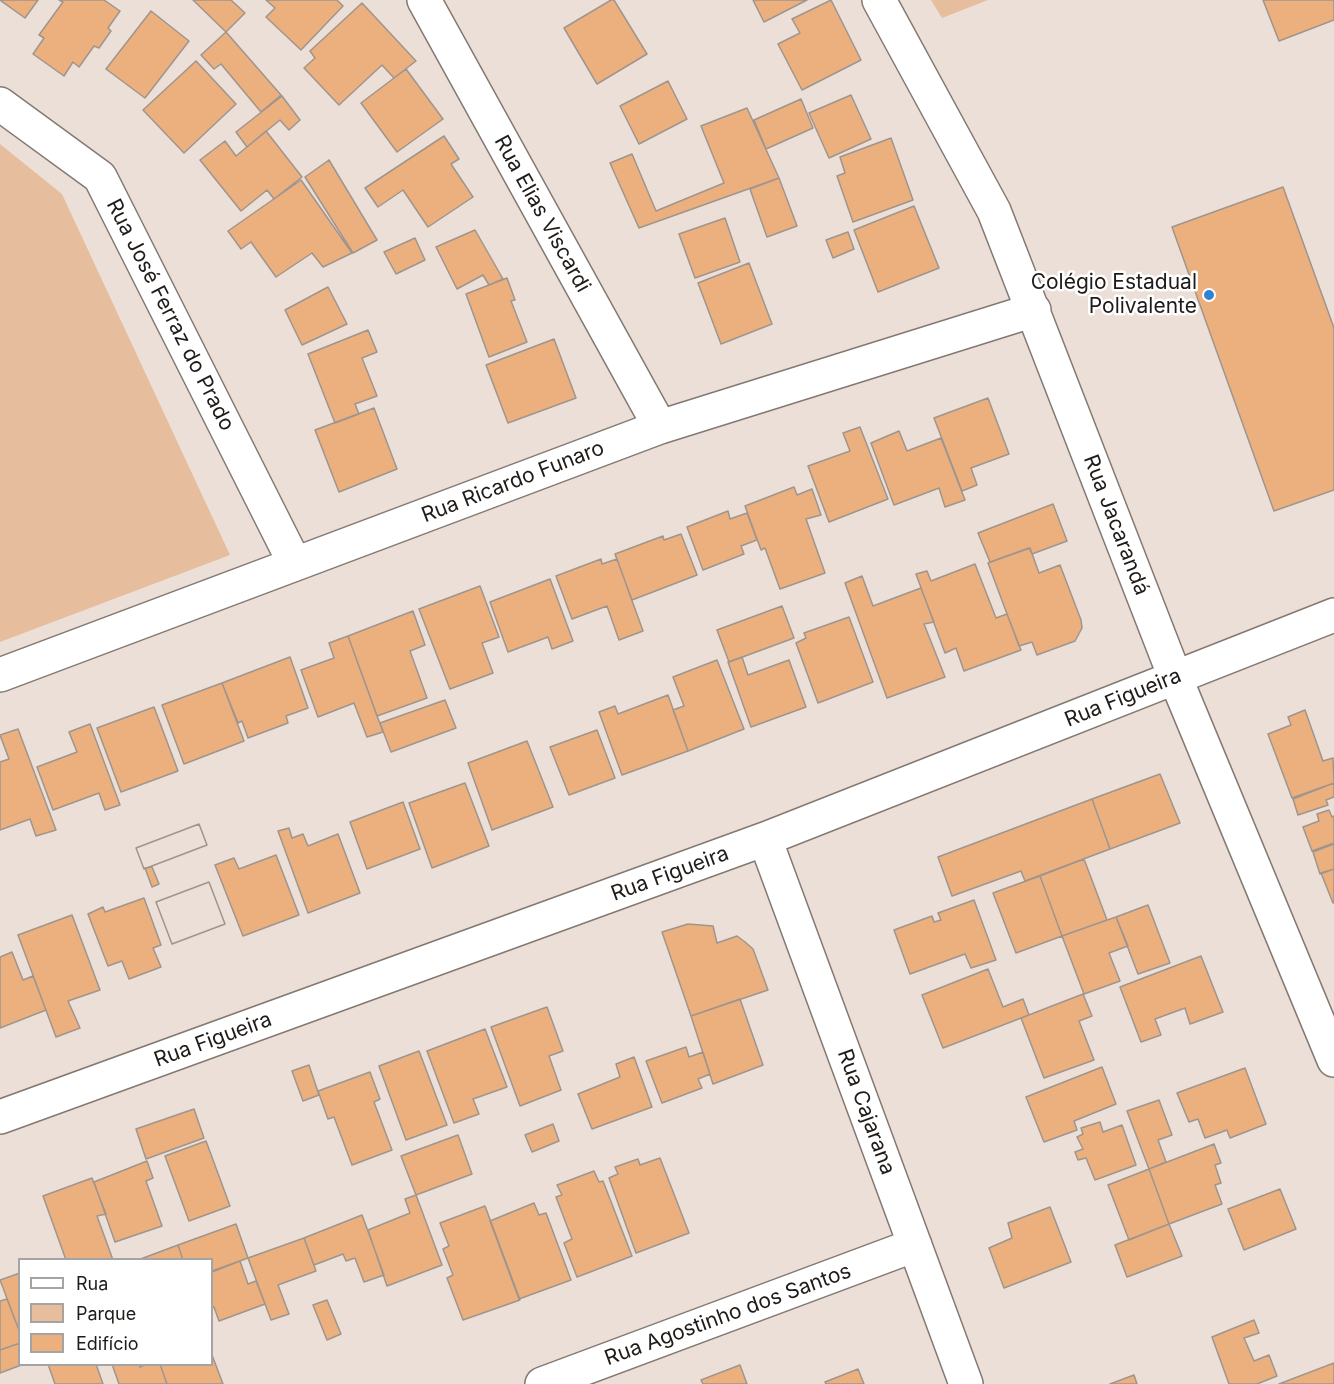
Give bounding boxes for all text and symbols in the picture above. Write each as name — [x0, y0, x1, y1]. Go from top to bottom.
street label: Rua Elias Viscardi — [488, 131, 596, 297]
street label: Rua José Ferraz do Prado — [101, 195, 239, 435]
place label: Colégio Estadual Polivalente — [1031, 270, 1197, 320]
marker: Colégio Estadual Polivalente — [1202, 288, 1216, 302]
street label: Rua Ricardo Funaro — [418, 436, 608, 528]
street label: Rua Jacarandá — [1078, 451, 1154, 599]
street label: Rua Figueira — [1061, 663, 1185, 733]
street label: Rua Figueira — [608, 841, 732, 907]
street label: Rua Figueira — [151, 1007, 275, 1073]
street label: Rua Cajarana — [832, 1046, 900, 1178]
legend — [18, 1258, 213, 1366]
street label: Rua Agostinho dos Santos — [601, 1259, 855, 1371]
text: Rua — [76, 1273, 108, 1294]
text: Parque — [76, 1303, 136, 1324]
text: Edifício — [76, 1333, 139, 1354]

